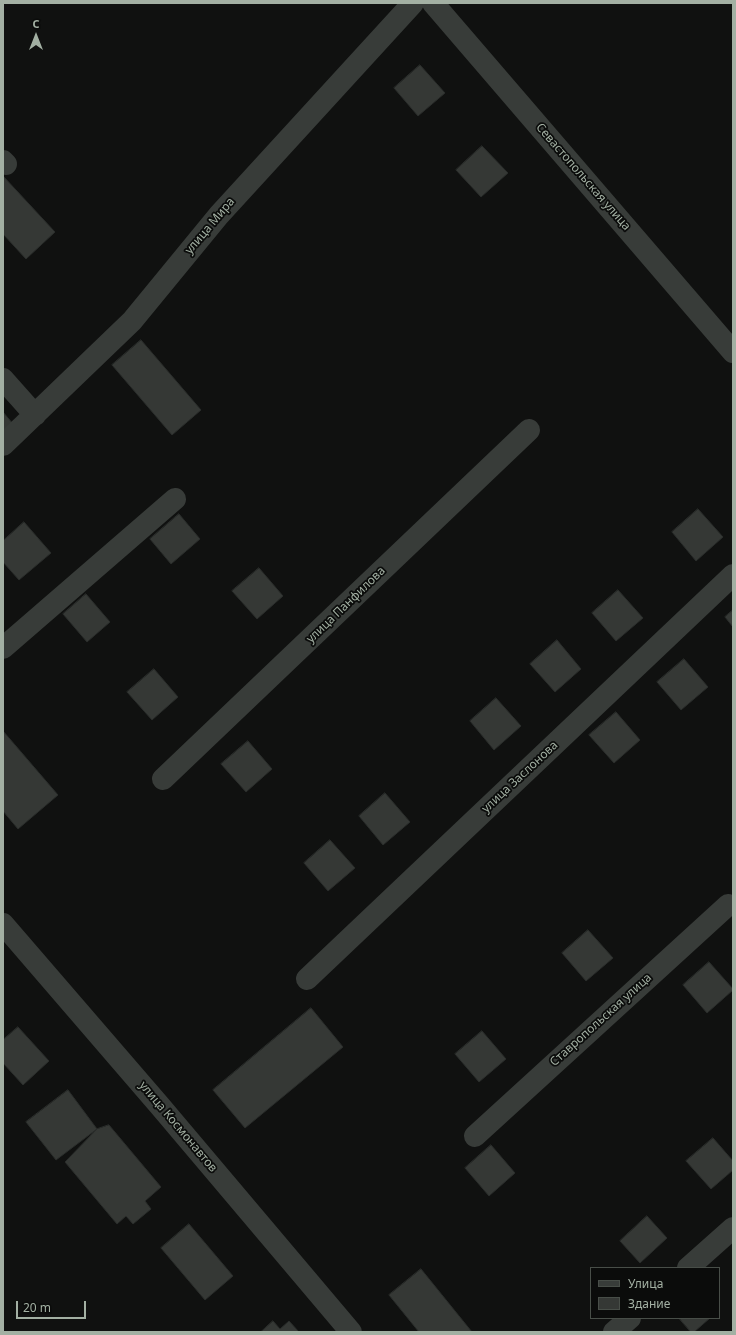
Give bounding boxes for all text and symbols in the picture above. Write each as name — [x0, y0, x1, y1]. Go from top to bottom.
north arrow — [16, 16, 56, 56]
text: С — [32, 16, 40, 31]
street label: Севастопольская улица — [533, 121, 633, 233]
street label: улица Мира — [182, 195, 238, 257]
street label: улица Панфилова — [304, 564, 388, 646]
street label: улица Заслонова — [479, 738, 561, 816]
street label: Ставропольская улица — [547, 971, 655, 1069]
street label: улица Космонавтов — [136, 1079, 220, 1175]
legend — [590, 1267, 720, 1319]
text: Улица — [628, 1275, 663, 1292]
scale bar — [18, 1293, 88, 1319]
text: Здание — [628, 1295, 670, 1312]
text: 20 m — [23, 1299, 51, 1316]

